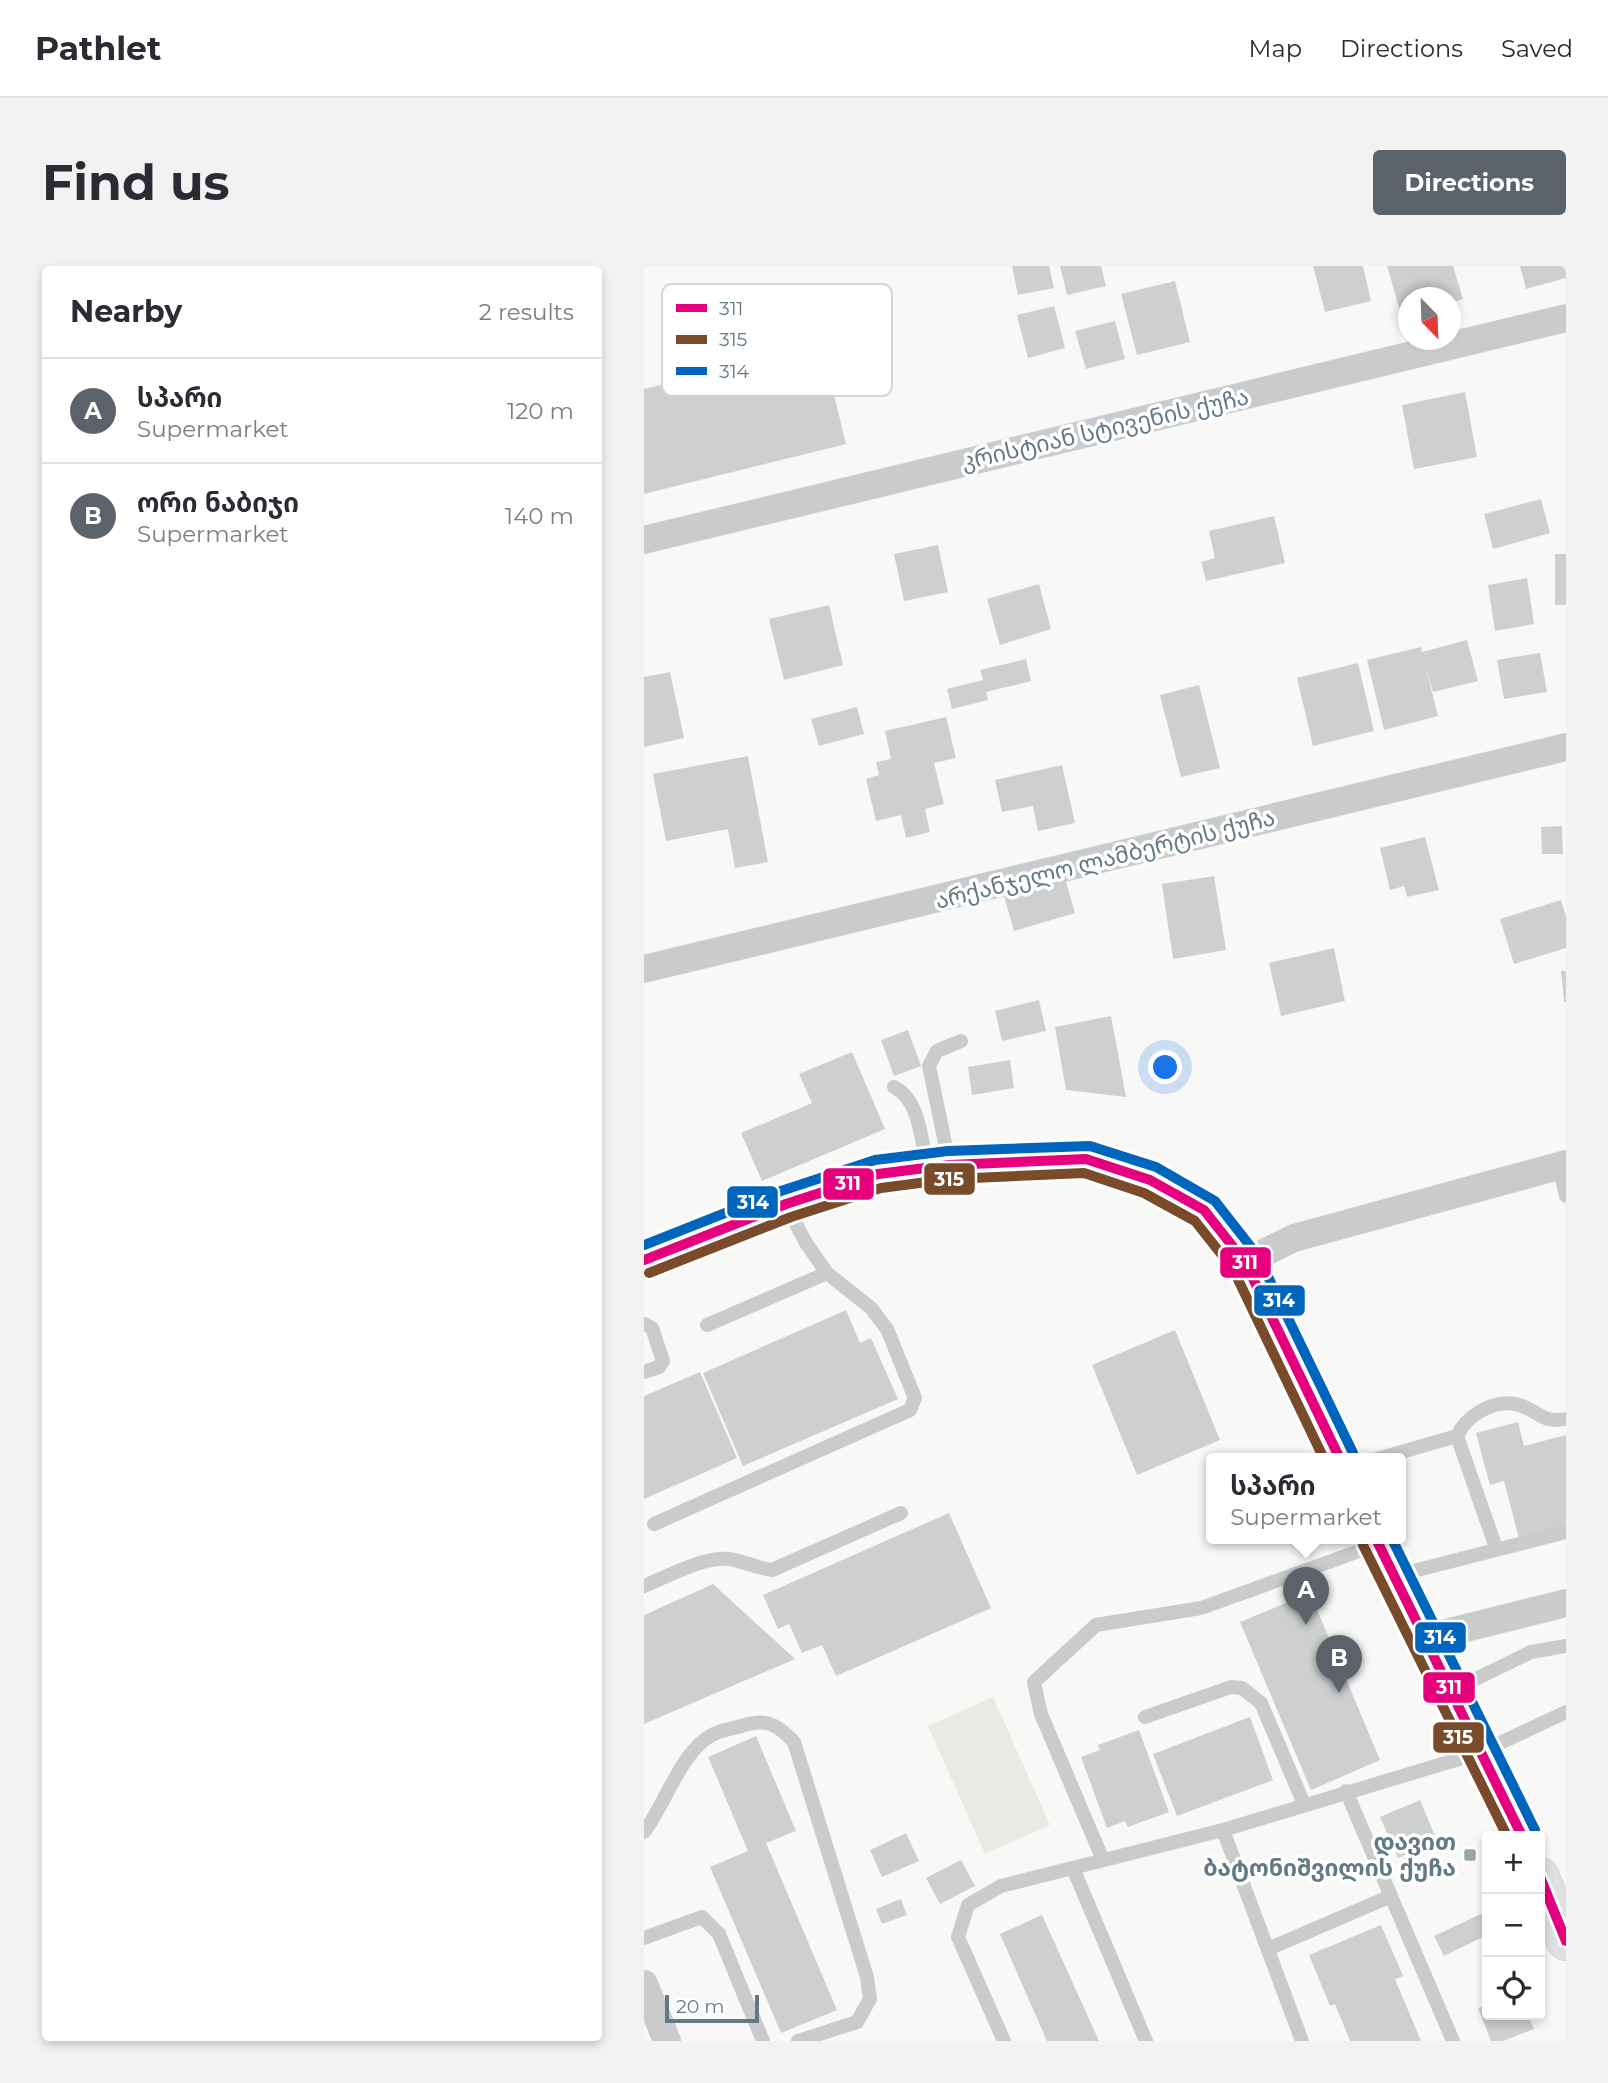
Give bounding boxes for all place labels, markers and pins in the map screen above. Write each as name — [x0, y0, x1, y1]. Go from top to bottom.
pin: A — [1283, 1567, 1329, 1625]
pin: B — [1316, 1635, 1362, 1693]
place label: დავით ბატონიშვილის ქუჩა — [1203, 1828, 1456, 1882]
marker: დავით ბატონიშვილის ქუჩა — [1462, 1847, 1478, 1863]

